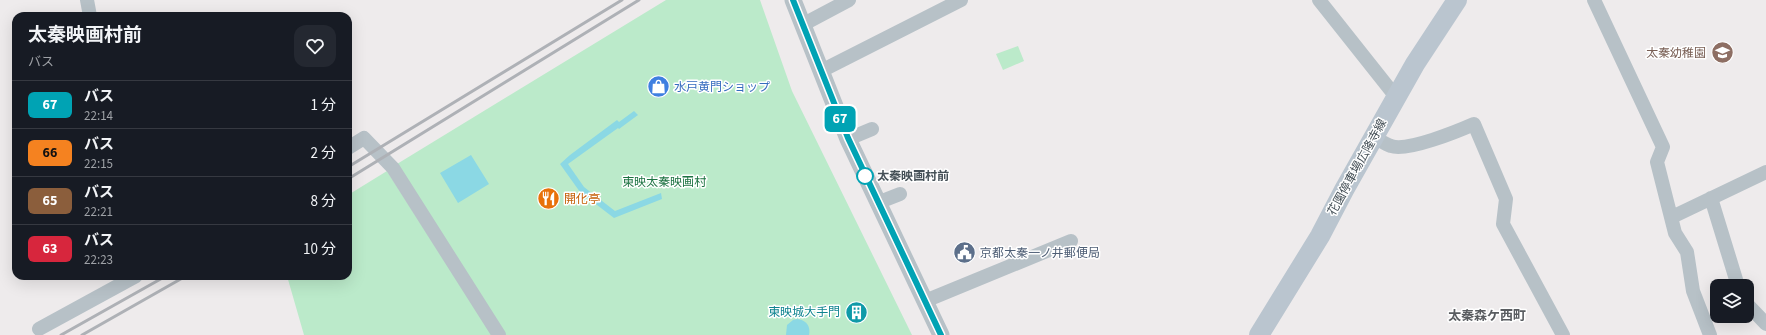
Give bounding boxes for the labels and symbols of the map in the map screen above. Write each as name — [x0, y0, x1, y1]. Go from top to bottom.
school or university icon: 太秦幼稚園 — [1709, 40, 1735, 66]
place label: 太秦幼稚園 — [1646, 45, 1706, 62]
shop icon: 水戸黄門ショップ — [645, 74, 671, 100]
place label: 水戸黄門ショップ — [674, 79, 770, 96]
line badge: 67 — [822, 106, 858, 132]
street label: 花園停車場広隆寺線 — [1324, 116, 1391, 219]
marker: 太秦映画村前 — [856, 167, 874, 185]
place label: 太秦映画村前 — [877, 168, 949, 185]
park label: 東映太秦映画村 — [622, 174, 707, 191]
restaurant icon: 開化亭 — [536, 186, 562, 212]
place label: 開化亭 — [564, 191, 600, 208]
public building icon: 京都太秦一ノ井郵便局 — [951, 240, 977, 266]
place label: 京都太秦一ノ井郵便局 — [980, 245, 1100, 262]
building icon: 東映城大手門 — [843, 299, 869, 325]
place label: 東映城大手門 — [768, 304, 840, 321]
district label: 太秦森ケ西町 — [1448, 307, 1526, 325]

